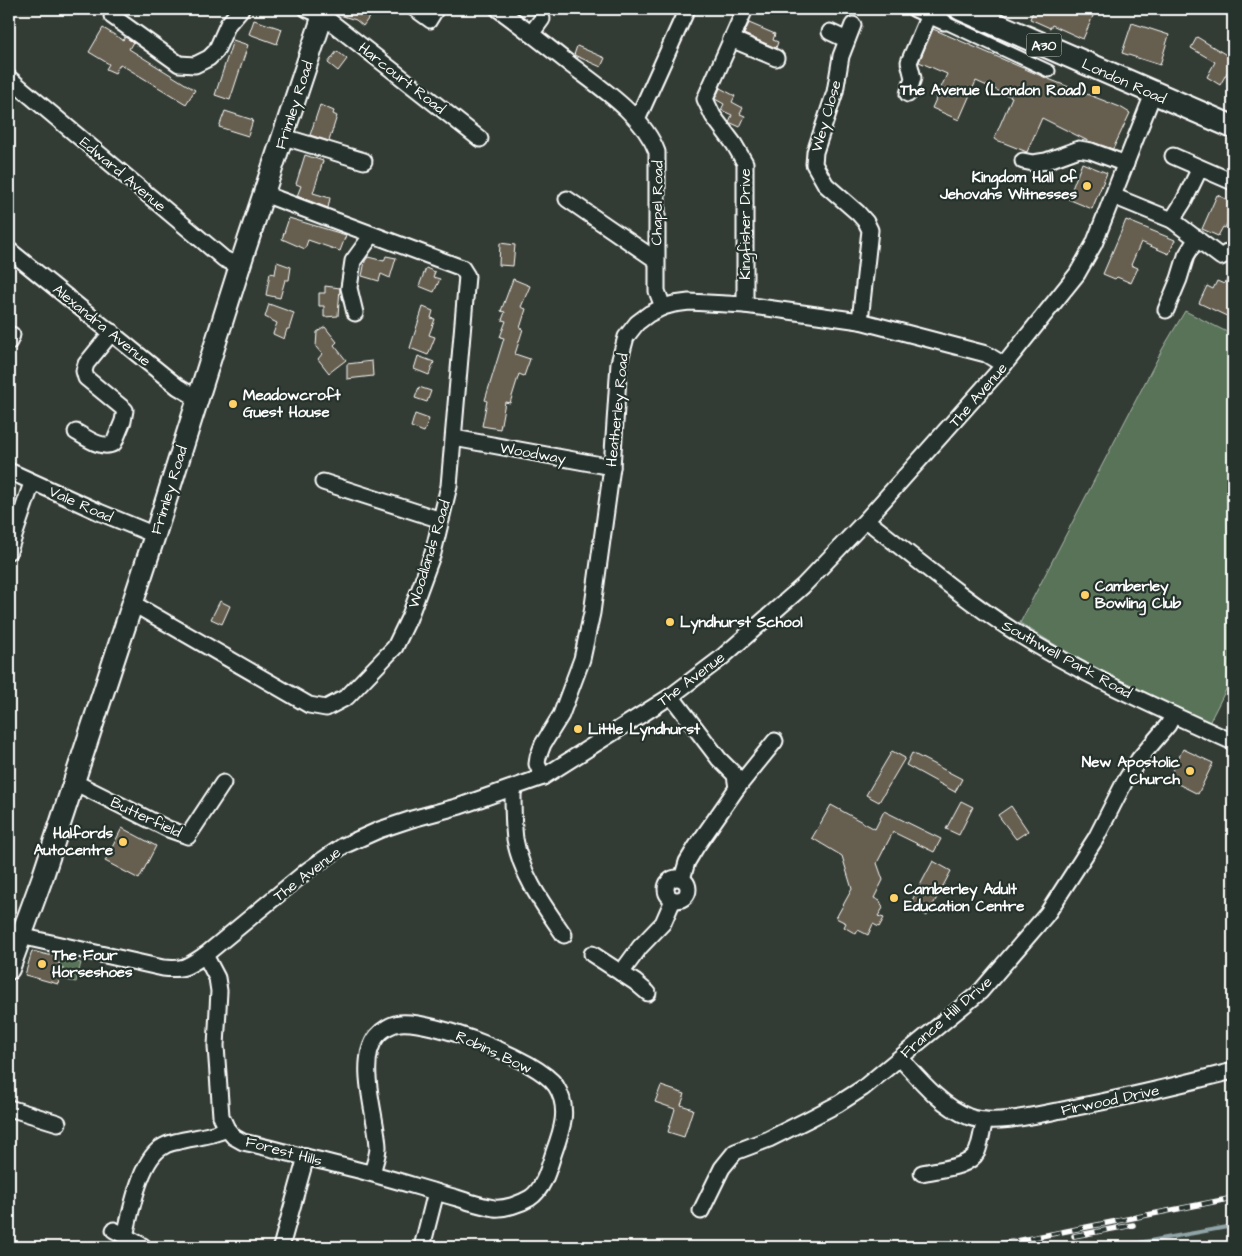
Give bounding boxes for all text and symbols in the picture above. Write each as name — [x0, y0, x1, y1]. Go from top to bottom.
road number: A30 — [1026, 34, 1062, 56]
street label: Harcourt Road — [354, 38, 450, 119]
street label: London Road — [1078, 53, 1170, 110]
street label: Frimley Road — [270, 58, 320, 152]
street label: Wey Close — [806, 78, 848, 155]
place label: The Avenue (London Road) — [899, 80, 1087, 101]
marker: The Avenue (London Road) — [1090, 84, 1102, 96]
street label: Edward Avenue — [75, 132, 170, 217]
street label: Chapel Road — [646, 160, 669, 246]
place label: Kingdom Hall of Jehovahs Witnesses — [939, 167, 1078, 205]
street label: Kingfisher Drive — [735, 168, 757, 280]
marker: Kingdom Hall of Jehovahs Witnesses — [1081, 180, 1093, 192]
street label: Alexandra Avenue — [48, 279, 155, 372]
street label: Heatherley Road — [601, 352, 635, 468]
street label: The Avenue — [944, 358, 1012, 432]
place label: Meadowcroft Guest House — [243, 385, 342, 423]
marker: Meadowcroft Guest House — [227, 398, 239, 410]
street label: Woodway — [498, 437, 568, 471]
street label: Frimley Road — [146, 443, 194, 537]
street label: Vale Road — [45, 481, 116, 528]
street label: Woodlands Road — [403, 497, 456, 611]
place label: Camberley Bowling Club — [1095, 576, 1182, 616]
marker: Camberley Bowling Club — [1079, 589, 1091, 601]
place label: Lyndhurst School — [680, 612, 803, 634]
street label: Southwell Park Road — [998, 615, 1136, 704]
marker: Lyndhurst School — [664, 616, 676, 628]
street label: The Avenue — [653, 647, 729, 712]
place label: Little Lyndhurst — [588, 719, 701, 741]
marker: Little Lyndhurst — [572, 723, 584, 735]
place label: New Apostolic Church — [1082, 752, 1181, 790]
marker: New Apostolic Church — [1184, 765, 1196, 777]
street label: Butterfield — [107, 792, 185, 843]
place label: Halfords Autocentre — [34, 823, 113, 861]
marker: Halfords Autocentre — [117, 836, 129, 848]
street label: The Avenue — [269, 842, 345, 907]
place label: Camberley Adult Education Centre — [904, 879, 1024, 917]
marker: Camberley Adult Education Centre — [888, 892, 900, 904]
place label: The Four Horseshoes — [51, 945, 133, 983]
marker: The Four Horseshoes — [36, 958, 48, 970]
street label: France Hill Drive — [896, 972, 997, 1063]
street label: Robins Bow — [452, 1026, 535, 1079]
street label: Firwood Drive — [1059, 1080, 1161, 1121]
street label: Forest Hills — [243, 1131, 325, 1172]

